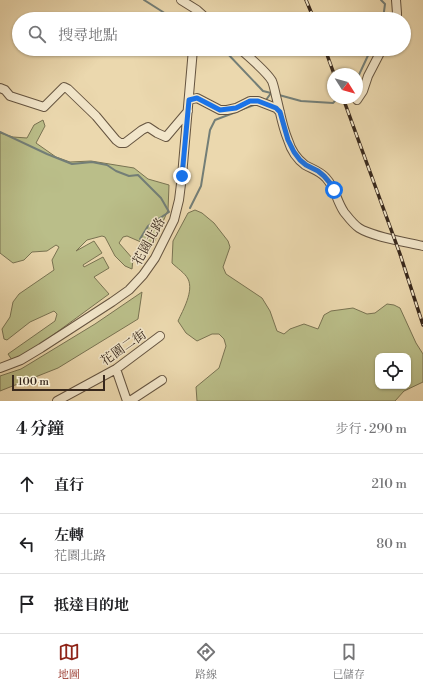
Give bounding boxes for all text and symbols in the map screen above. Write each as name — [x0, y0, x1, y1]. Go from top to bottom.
search box — [12, 12, 411, 56]
icon: search — [26, 23, 48, 45]
text: 搜尋地點 — [58, 26, 118, 45]
north arrow — [327, 68, 363, 104]
route end — [173, 167, 191, 185]
route start — [325, 181, 343, 199]
street label: 花園北路 — [129, 215, 168, 268]
street label: 花園二街 — [98, 326, 149, 369]
map controls — [375, 353, 411, 389]
button: locate — [375, 353, 411, 389]
scale bar — [12, 373, 105, 392]
text: 100 m — [18, 375, 49, 389]
text: 4 分鐘 — [16, 418, 64, 440]
text: 步行 · 290 m — [336, 421, 407, 437]
icon: ahead — [16, 473, 38, 495]
text: 直行 — [54, 476, 84, 495]
text: 210 m — [372, 476, 407, 492]
text: 左轉 — [54, 526, 84, 545]
icon: left — [16, 533, 38, 555]
text: 80 m — [376, 536, 407, 552]
text: 花園北路 — [54, 548, 106, 564]
icon: arrive — [16, 593, 38, 615]
text: 抵達目的地 — [54, 596, 129, 615]
tab: 地圖 — [58, 641, 80, 682]
tab: 路線 — [195, 641, 217, 682]
tab: 已儲存 — [332, 641, 365, 682]

